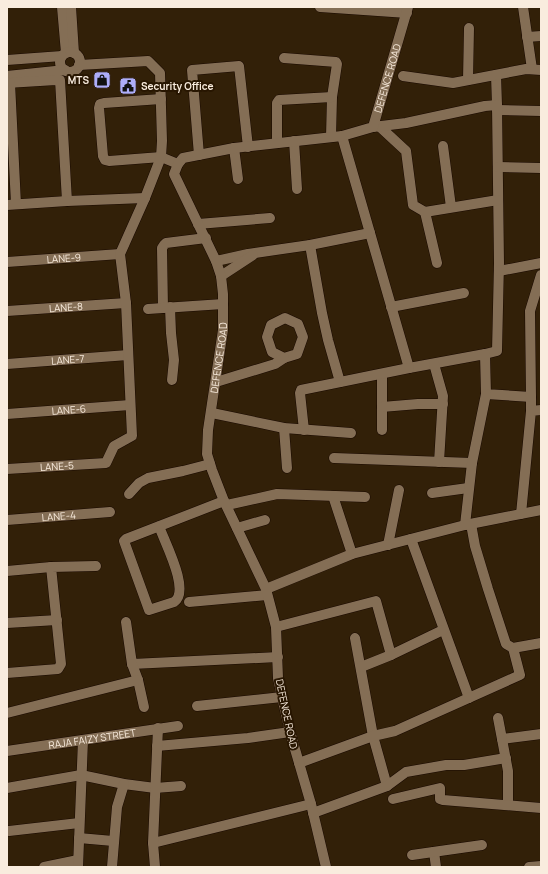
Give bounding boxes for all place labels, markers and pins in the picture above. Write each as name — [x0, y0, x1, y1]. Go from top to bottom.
shop icon: MTS — [92, 70, 112, 90]
place label: MTS — [68, 73, 89, 87]
public building icon: Security Office — [118, 76, 138, 96]
place label: Security Office — [141, 79, 213, 93]

